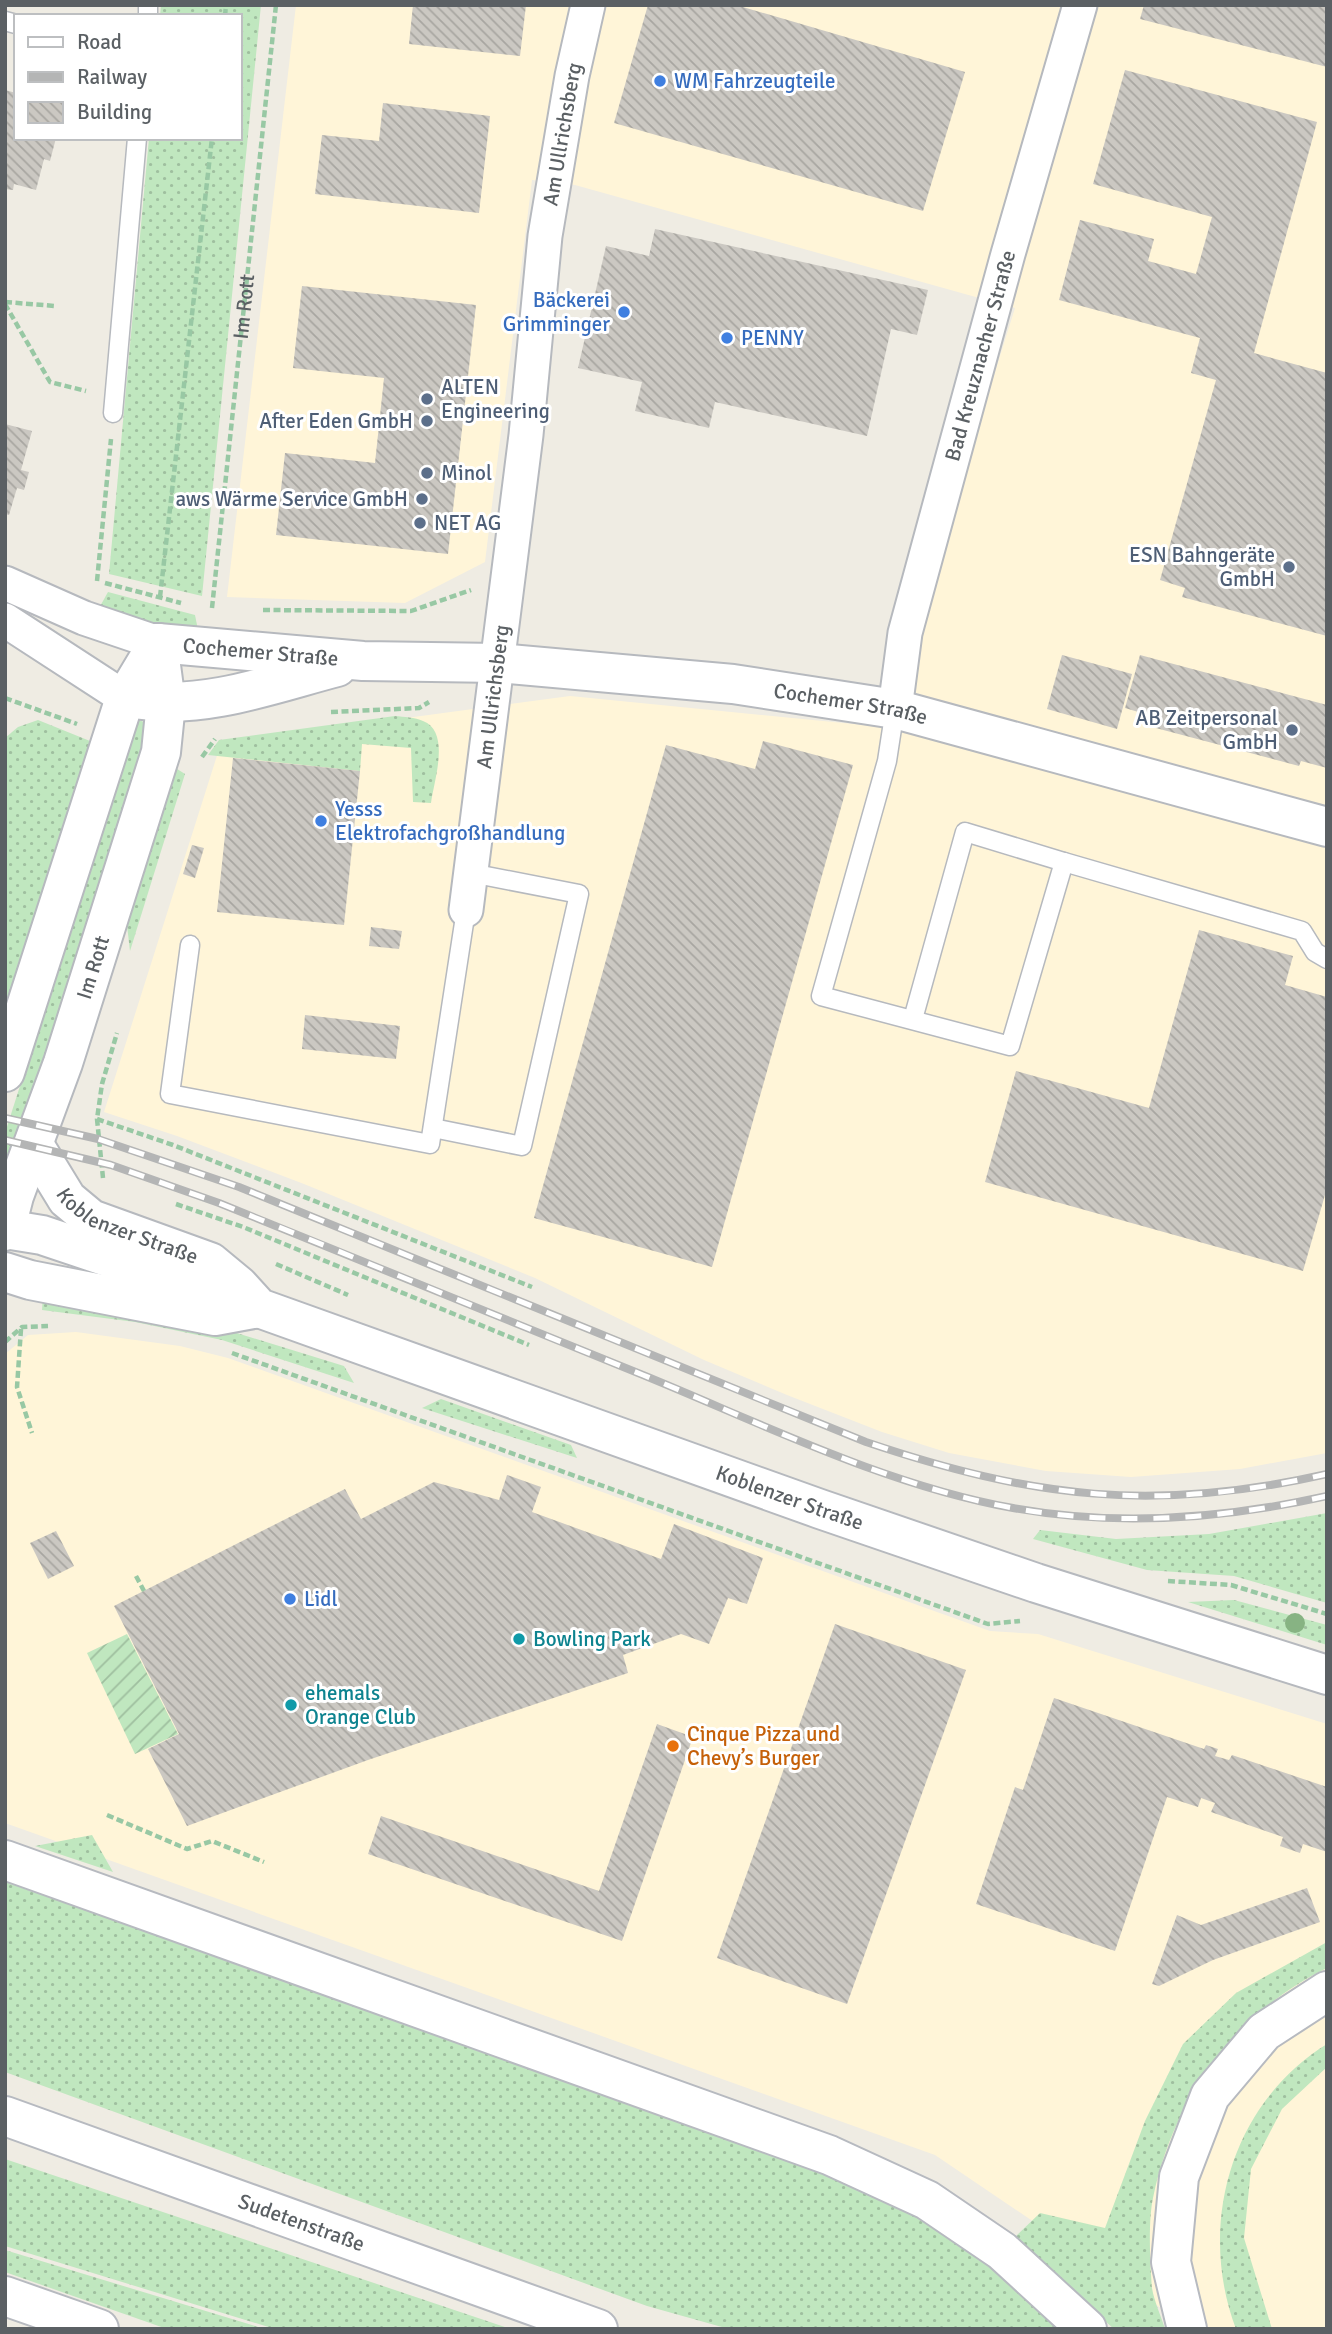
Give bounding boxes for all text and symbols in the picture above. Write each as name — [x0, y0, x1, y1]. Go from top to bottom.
legend — [14, 14, 242, 140]
text: Road — [77, 29, 122, 55]
street label: Am Ullrichsberg — [537, 60, 588, 208]
text: Railway — [77, 64, 147, 90]
place label: WM Fahrzeugteile — [674, 68, 835, 94]
marker: WM Fahrzeugteile — [652, 73, 668, 89]
text: Building — [77, 99, 152, 125]
street label: Bad Kreuznacher Straße — [939, 247, 1021, 464]
street label: Im Rott — [228, 273, 260, 341]
place label: Bäckerei Grimminger — [503, 287, 610, 337]
marker: Bäckerei Grimminger — [616, 304, 632, 320]
place label: PENNY — [741, 325, 804, 351]
marker: PENNY — [719, 330, 735, 346]
place label: ALTEN Engineering — [441, 374, 550, 424]
marker: ALTEN Engineering — [419, 391, 435, 407]
place label: After Eden GmbH — [259, 408, 413, 434]
marker: After Eden GmbH — [419, 413, 435, 429]
place label: Minol — [441, 460, 492, 486]
marker: Minol — [419, 465, 435, 481]
place label: aws Wärme Service GmbH — [175, 486, 408, 512]
marker: aws Wärme Service GmbH — [414, 491, 430, 507]
place label: NET AG — [434, 510, 501, 536]
marker: NET AG — [412, 515, 428, 531]
place label: ESN Bahngeräte GmbH — [1129, 542, 1275, 592]
marker: ESN Bahngeräte GmbH — [1281, 559, 1297, 575]
street label: Am Ullrichsberg — [471, 623, 515, 770]
street label: Cochemer Straße — [182, 632, 339, 672]
street label: Cochemer Straße — [772, 677, 931, 730]
place label: AB Zeitpersonal GmbH — [1135, 705, 1278, 755]
marker: AB Zeitpersonal GmbH — [1284, 722, 1300, 738]
place label: Yesss Elektrofachgroßhandlung — [335, 796, 565, 846]
marker: Yesss Elektrofachgroßhandlung — [313, 813, 329, 829]
street label: Im Rott — [71, 932, 115, 1003]
street label: Koblenzer Straße — [50, 1183, 202, 1270]
street label: Koblenzer Straße — [712, 1460, 867, 1536]
place label: Lidl — [304, 1586, 338, 1612]
marker: Lidl — [282, 1591, 298, 1607]
place label: Bowling Park — [533, 1626, 651, 1652]
marker: Bowling Park — [511, 1631, 527, 1647]
place label: ehemals Orange Club — [305, 1680, 416, 1730]
marker: ehemals Orange Club — [283, 1697, 299, 1713]
place label: Cinque Pizza und Chevy’s Burger — [687, 1721, 840, 1771]
marker: Cinque Pizza und Chevy’s Burger — [665, 1738, 681, 1754]
street label: Sudetenstraße — [235, 2188, 368, 2257]

